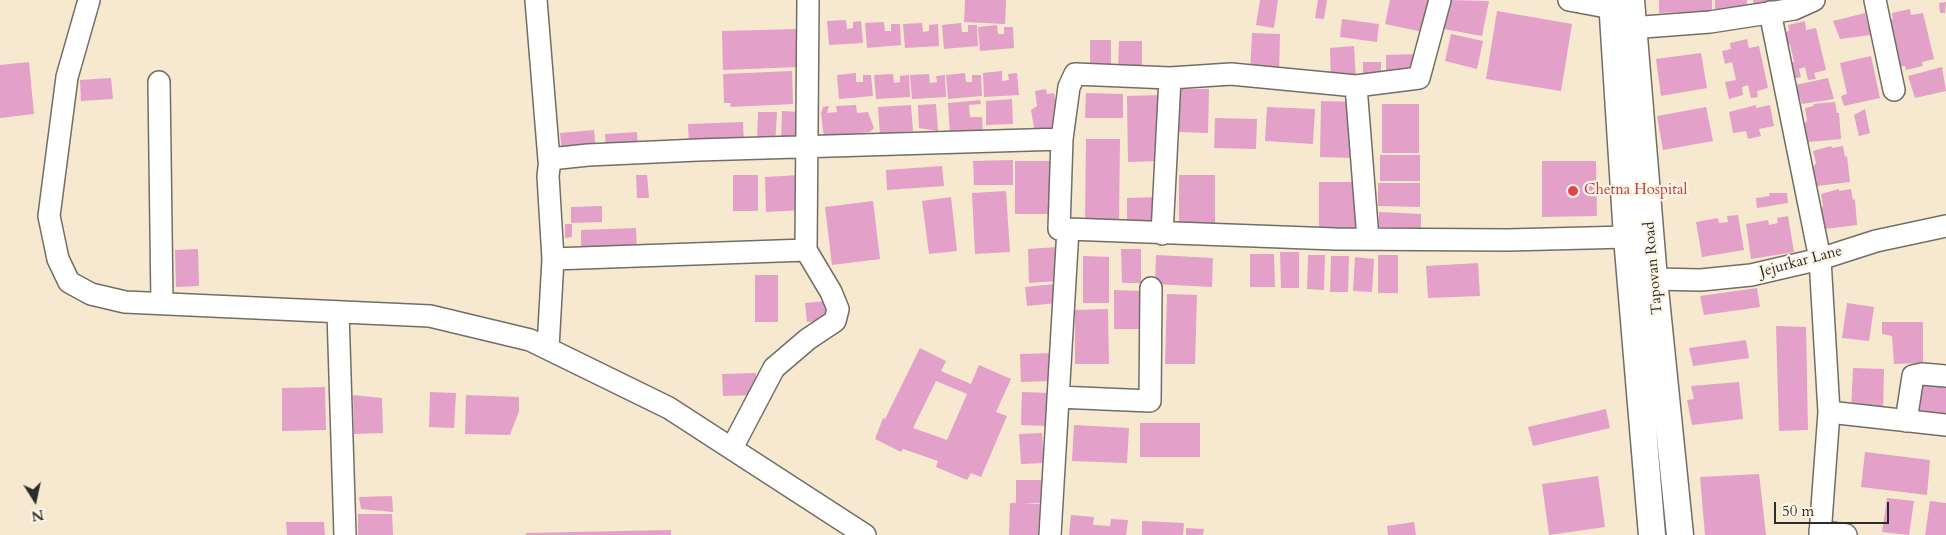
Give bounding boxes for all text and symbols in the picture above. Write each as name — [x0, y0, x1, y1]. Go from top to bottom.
place label: Chetna Hospital — [1584, 182, 1687, 200]
marker: Chetna Hospital — [1566, 184, 1580, 198]
street label: Tapovan Road — [1641, 221, 1667, 315]
street label: Jejurkar Lane — [1758, 242, 1844, 282]
north arrow — [10, 475, 60, 525]
scale bar — [1776, 492, 1891, 524]
text: 50 m — [1782, 501, 1814, 521]
text: N — [30, 505, 45, 526]

